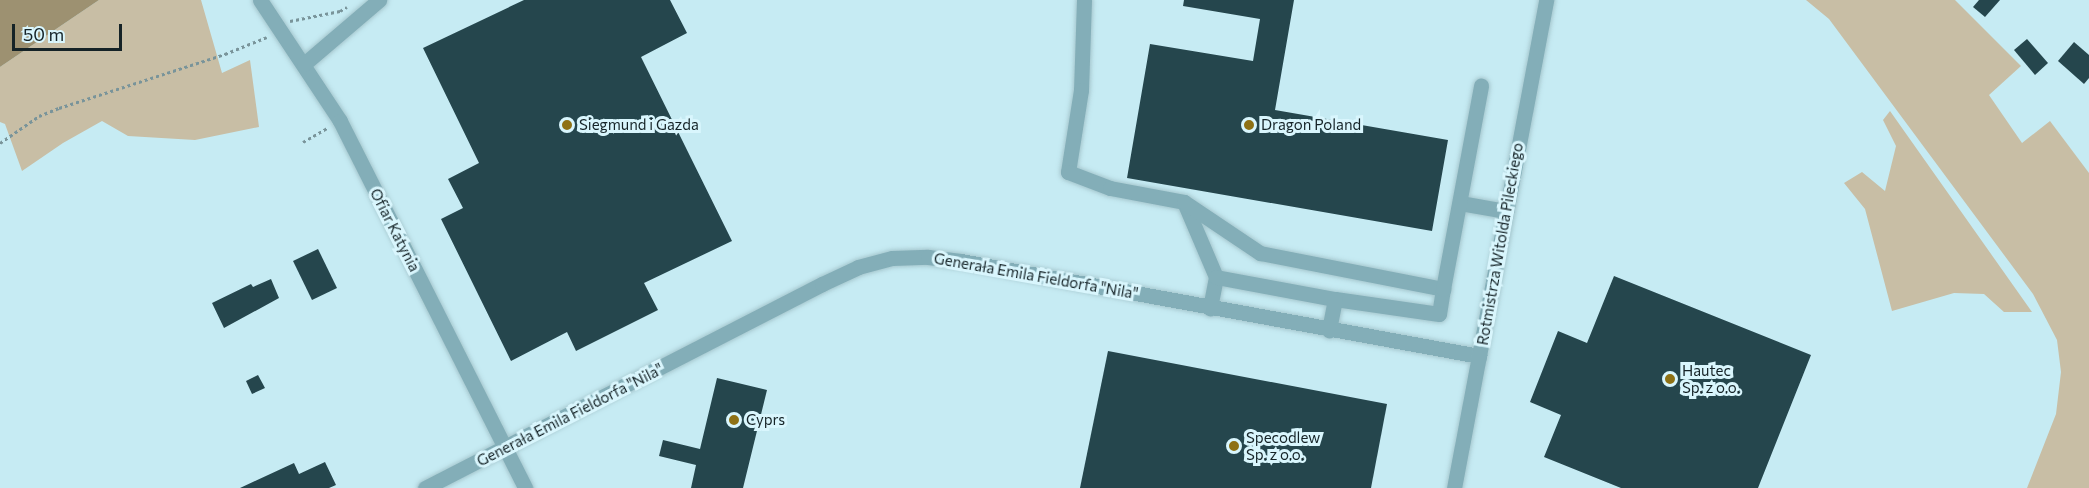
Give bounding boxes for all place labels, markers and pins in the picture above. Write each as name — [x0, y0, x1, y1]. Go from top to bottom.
place label: Siegmund i Gazda — [579, 116, 699, 134]
place label: Dragon Poland — [1261, 116, 1361, 134]
marker: Siegmund i Gazda — [560, 118, 574, 132]
marker: Dragon Poland — [1242, 118, 1256, 132]
place label: Hautec Sp. z o.o. — [1682, 361, 1740, 396]
marker: Hautec Sp. z o.o. — [1663, 372, 1677, 386]
place label: Cyprs — [746, 411, 785, 429]
marker: Cyprs — [727, 413, 741, 427]
place label: Specodlew Sp. z o.o. — [1246, 428, 1320, 463]
marker: Specodlew Sp. z o.o. — [1227, 439, 1241, 453]

